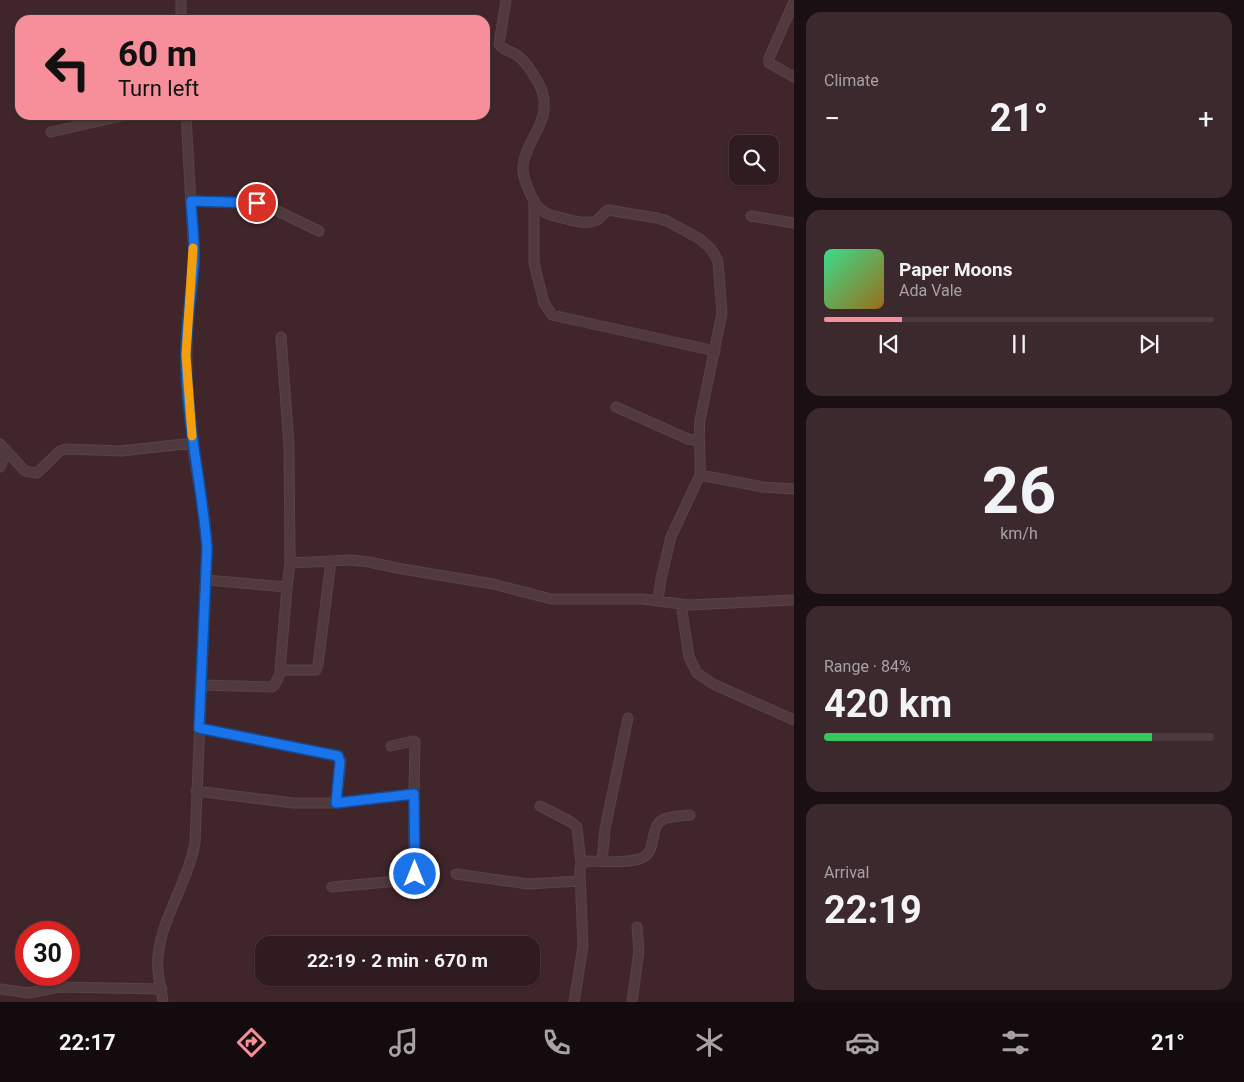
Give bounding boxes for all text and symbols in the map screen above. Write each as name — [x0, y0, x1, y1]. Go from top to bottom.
text: 60 m — [118, 34, 197, 75]
icon: left — [35, 35, 100, 100]
text: Climate — [824, 71, 879, 90]
text: Turn left — [118, 76, 199, 101]
text: 21° — [990, 96, 1048, 140]
text: − — [824, 102, 840, 135]
text: + — [1198, 102, 1214, 135]
map controls — [729, 135, 779, 185]
button: search — [729, 135, 779, 185]
pin — [236, 182, 278, 224]
icon: arrive — [243, 189, 271, 217]
text: Paper Moons — [899, 258, 1012, 281]
text: Ada Vale — [899, 281, 962, 300]
icon: previous — [875, 330, 903, 358]
icon: pause — [1005, 330, 1033, 358]
icon: next — [1135, 330, 1163, 358]
text: 26 — [982, 453, 1056, 529]
text: km/h — [1000, 524, 1038, 543]
text: Range · 84% — [824, 657, 911, 676]
text: 420 km — [824, 682, 952, 726]
position arrow — [388, 847, 440, 899]
text: Arrival — [824, 863, 869, 882]
text: 22:19 — [824, 888, 922, 932]
speed limit sign: 30 — [15, 921, 80, 986]
text: 22:19 · 2 min · 670 m — [307, 949, 488, 972]
icon: directions — [234, 1025, 269, 1060]
icon: music — [386, 1025, 421, 1060]
icon: phone — [539, 1025, 574, 1060]
icon: climate — [692, 1025, 727, 1060]
icon: car — [845, 1025, 880, 1060]
icon: filters — [998, 1025, 1033, 1060]
text: 22:17 — [59, 1030, 116, 1055]
text: 21° — [1151, 1030, 1185, 1055]

